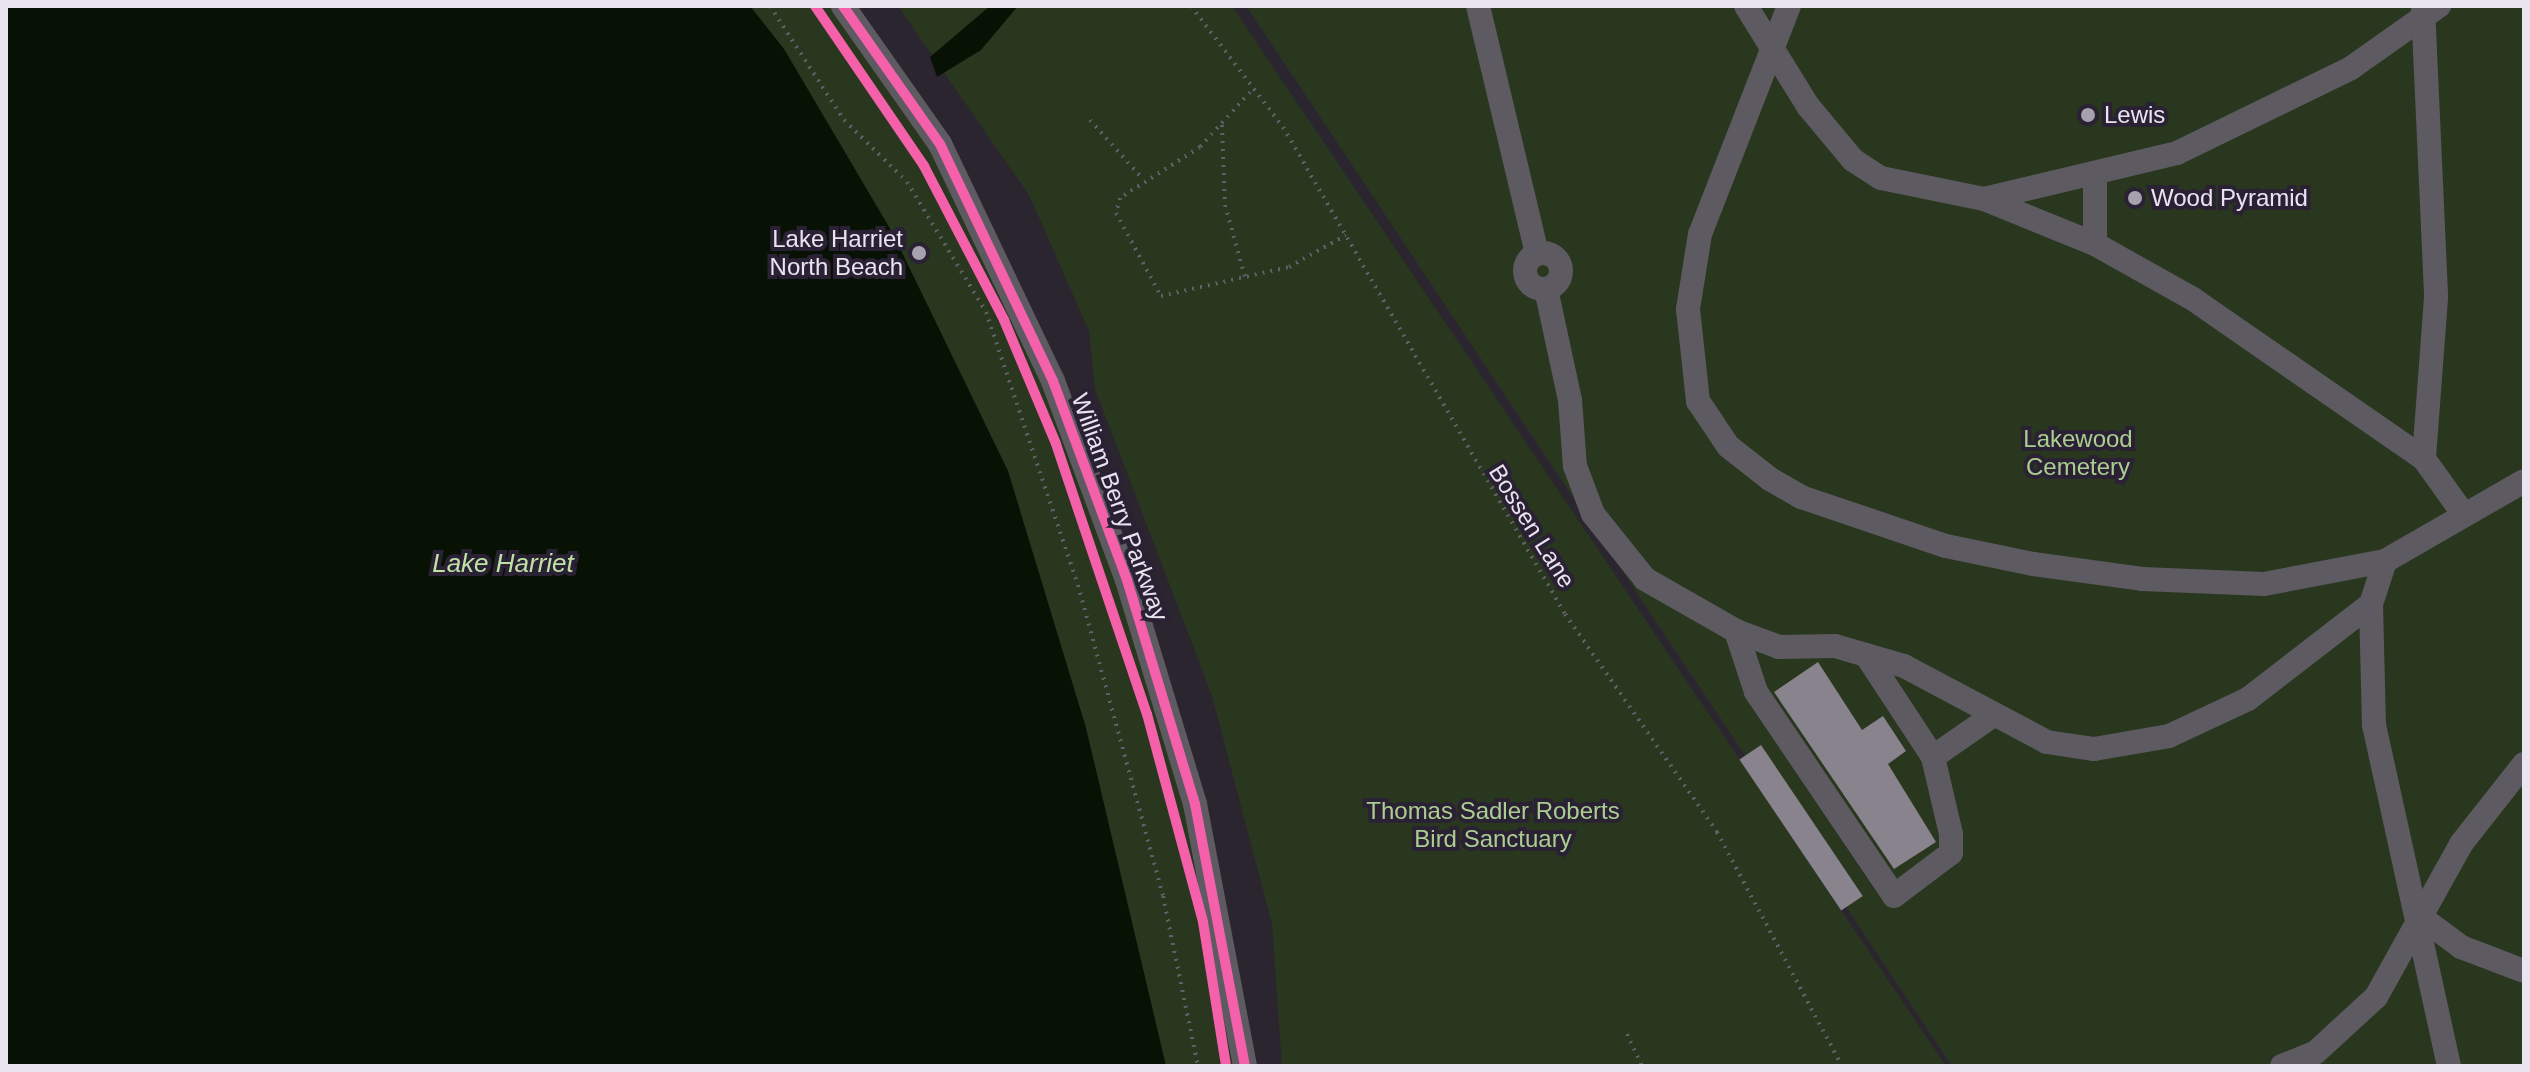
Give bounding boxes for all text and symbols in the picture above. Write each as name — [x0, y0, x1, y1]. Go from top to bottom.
place label: Lewis — [2104, 101, 2165, 129]
marker: Lewis — [2079, 106, 2097, 124]
place label: Wood Pyramid — [2151, 184, 2308, 212]
marker: Wood Pyramid — [2126, 189, 2144, 207]
place label: Lake Harriet North Beach — [770, 225, 903, 281]
marker: Lake Harriet North Beach — [910, 244, 928, 262]
street label: William Berry Parkway — [1065, 389, 1175, 625]
park label: Lakewood Cemetery — [2023, 425, 2133, 481]
street label: Bossen Lane — [1483, 459, 1581, 593]
water label: Lake Harriet — [432, 548, 574, 580]
park label: Thomas Sadler Roberts Bird Sanctuary — [1366, 797, 1620, 853]

